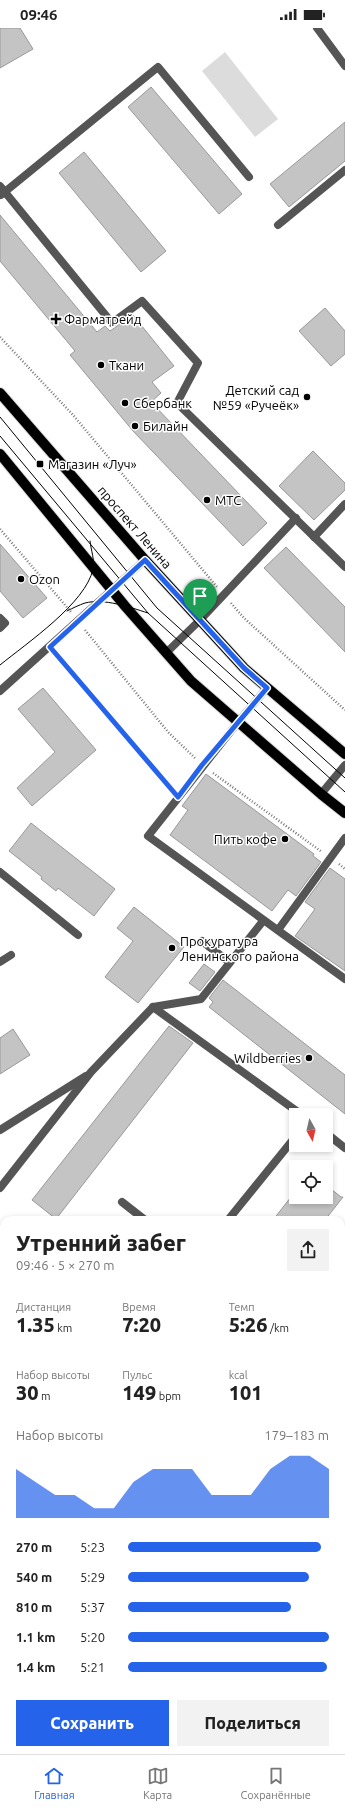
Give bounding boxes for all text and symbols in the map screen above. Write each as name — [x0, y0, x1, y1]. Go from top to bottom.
text: 09:46 — [20, 6, 58, 23]
place label: Фарматрейд — [64, 312, 142, 326]
marker: Фарматрейд — [51, 314, 61, 324]
place label: Ткани — [109, 358, 144, 372]
marker: Ткани — [96, 360, 106, 370]
place label: Детский сад №59 «Ручеёк» — [213, 383, 299, 412]
marker: Детский сад №59 «Ручеёк» — [302, 392, 312, 402]
place label: Сбербанк — [133, 396, 192, 410]
marker: Сбербанк — [120, 398, 130, 408]
place label: Билайн — [143, 419, 188, 433]
marker: Билайн — [130, 421, 140, 431]
place label: Магазин «Луч» — [48, 457, 137, 471]
marker: Магазин «Луч» — [35, 459, 45, 469]
street label: проспект Ленина — [95, 483, 175, 571]
place label: МТС — [215, 493, 241, 507]
marker: МТС — [202, 495, 212, 505]
place label: Ozon — [29, 572, 60, 586]
marker: Ozon — [16, 574, 26, 584]
pin — [183, 579, 217, 620]
icon: arrive — [189, 585, 211, 607]
place label: Пить кофе — [214, 832, 277, 846]
marker: Пить кофе — [280, 834, 290, 844]
place label: Прокуратура Ленинского района — [180, 934, 299, 963]
marker: Прокуратура Ленинского района — [167, 943, 177, 953]
place label: Wildberries — [234, 1051, 301, 1065]
marker: Wildberries — [304, 1053, 314, 1063]
north arrow — [289, 1108, 333, 1152]
map controls — [289, 1108, 333, 1204]
button: locate — [289, 1160, 333, 1204]
button: share — [287, 1229, 329, 1271]
text: Утренний забег — [16, 1230, 186, 1255]
text: 09:46 · 5 × 270 m — [16, 1258, 115, 1272]
text: Дистанция — [16, 1301, 71, 1313]
text: Время — [122, 1301, 156, 1313]
text: Темп — [229, 1301, 255, 1313]
text: 1.35 — [16, 1313, 55, 1336]
text: 7:20 — [122, 1313, 161, 1336]
text: 5:26 — [229, 1313, 267, 1336]
text: km — [55, 1322, 72, 1334]
text: /km — [267, 1322, 289, 1334]
text: Набор высоты — [16, 1369, 90, 1381]
text: Пульс — [122, 1369, 152, 1381]
text: kcal — [229, 1369, 248, 1381]
text: 30 — [16, 1381, 39, 1404]
text: 149 — [122, 1381, 156, 1404]
text: 101 — [229, 1381, 263, 1404]
text: m — [39, 1390, 51, 1402]
text: bpm — [156, 1390, 181, 1402]
text: Набор высоты — [16, 1428, 103, 1442]
text: 179–183 m — [264, 1428, 329, 1442]
text: 270 m — [16, 1540, 52, 1554]
text: 5:23 — [80, 1540, 105, 1554]
text: 540 m — [16, 1570, 52, 1584]
text: 5:29 — [80, 1570, 105, 1584]
text: 810 m — [16, 1600, 52, 1614]
text: 5:37 — [80, 1600, 105, 1614]
text: 1.1 km — [16, 1630, 55, 1644]
text: 5:20 — [80, 1630, 105, 1644]
text: 1.4 km — [16, 1660, 55, 1674]
text: 5:21 — [80, 1660, 105, 1674]
button: Сохранить — [16, 1700, 169, 1746]
button: Поделиться — [177, 1700, 329, 1746]
tab: Главная — [34, 1765, 75, 1801]
tab: Карта — [143, 1765, 172, 1801]
tab: Сохранённые — [241, 1765, 311, 1801]

